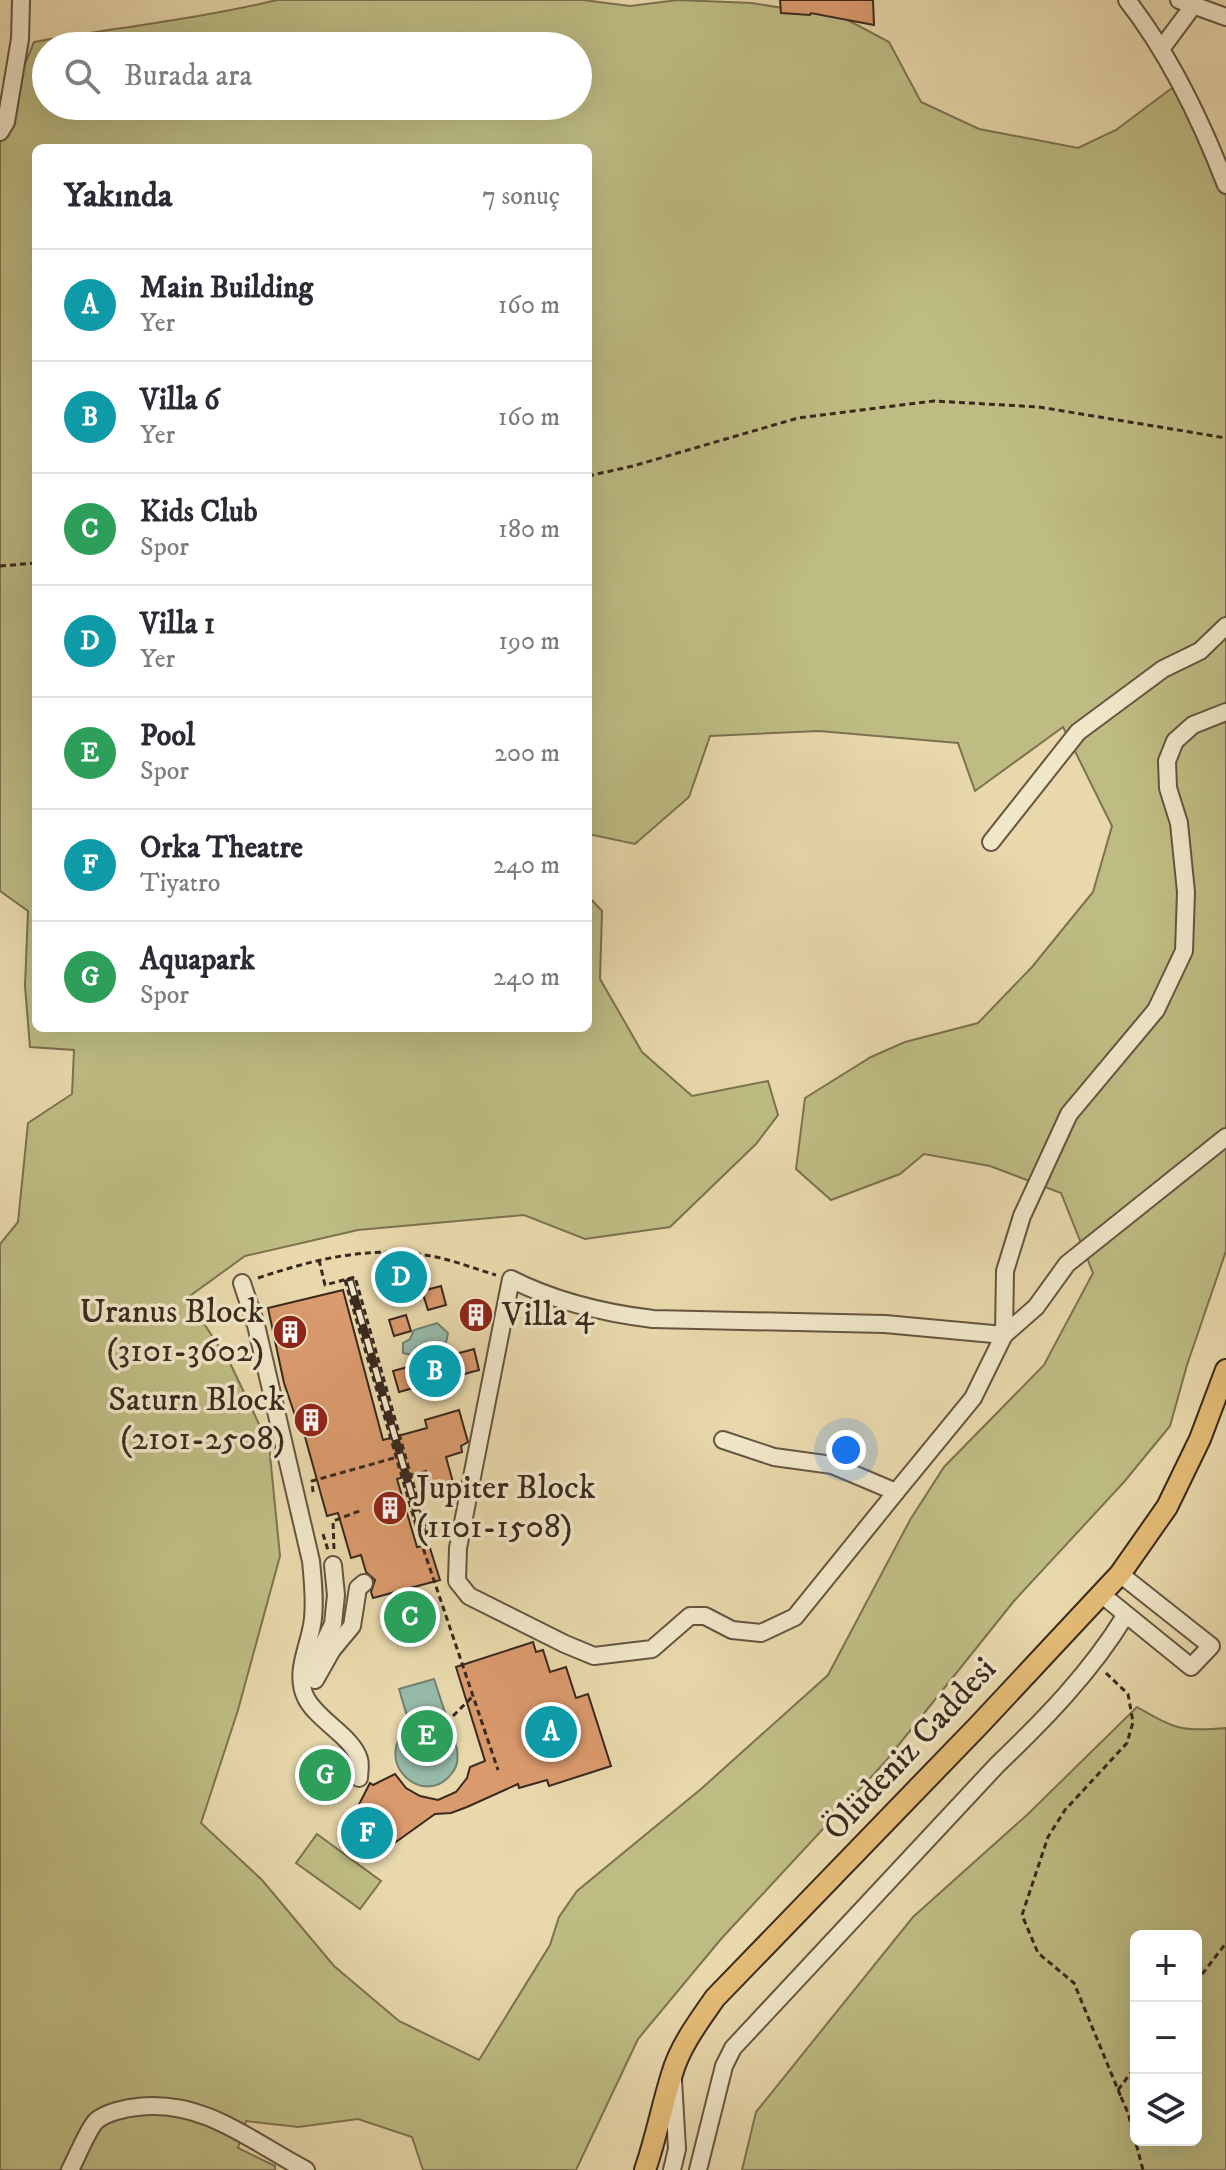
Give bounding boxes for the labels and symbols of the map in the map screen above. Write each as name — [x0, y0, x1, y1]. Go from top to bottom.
pin: D — [375, 1247, 427, 1307]
place label: Uranus Block (3101-3602) — [79, 1291, 264, 1372]
place label: Villa 4 — [501, 1294, 595, 1336]
building icon: Villa 4 — [457, 1296, 495, 1334]
building icon: Uranus Block (3101-3602) — [271, 1313, 309, 1351]
pin: B — [409, 1341, 461, 1401]
place label: Saturn Block (2101-2508) — [108, 1379, 285, 1460]
building icon: Saturn Block (2101-2508) — [292, 1401, 330, 1439]
your location — [826, 1430, 866, 1470]
place label: Jupiter Block (1101-1508) — [413, 1467, 596, 1548]
building icon: Jupiter Block (1101-1508) — [371, 1489, 409, 1527]
pin: C — [384, 1587, 436, 1647]
street label: Ölüdeniz Caddesi — [814, 1649, 1006, 1849]
pin: A — [525, 1702, 577, 1762]
pin: E — [401, 1706, 453, 1766]
pin: G — [299, 1745, 351, 1805]
pin: F — [341, 1803, 393, 1863]

